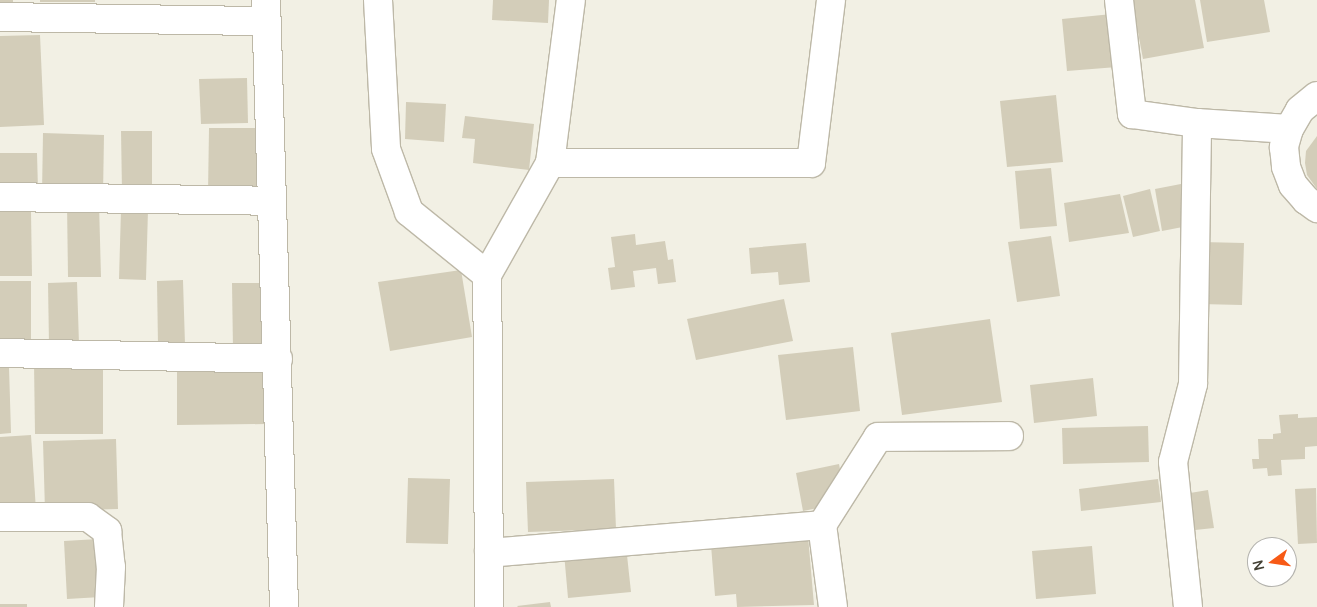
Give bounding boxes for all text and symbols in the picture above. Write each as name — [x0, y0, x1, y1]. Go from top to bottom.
north arrow — [1247, 537, 1297, 587]
text: N — [1247, 558, 1268, 573]

